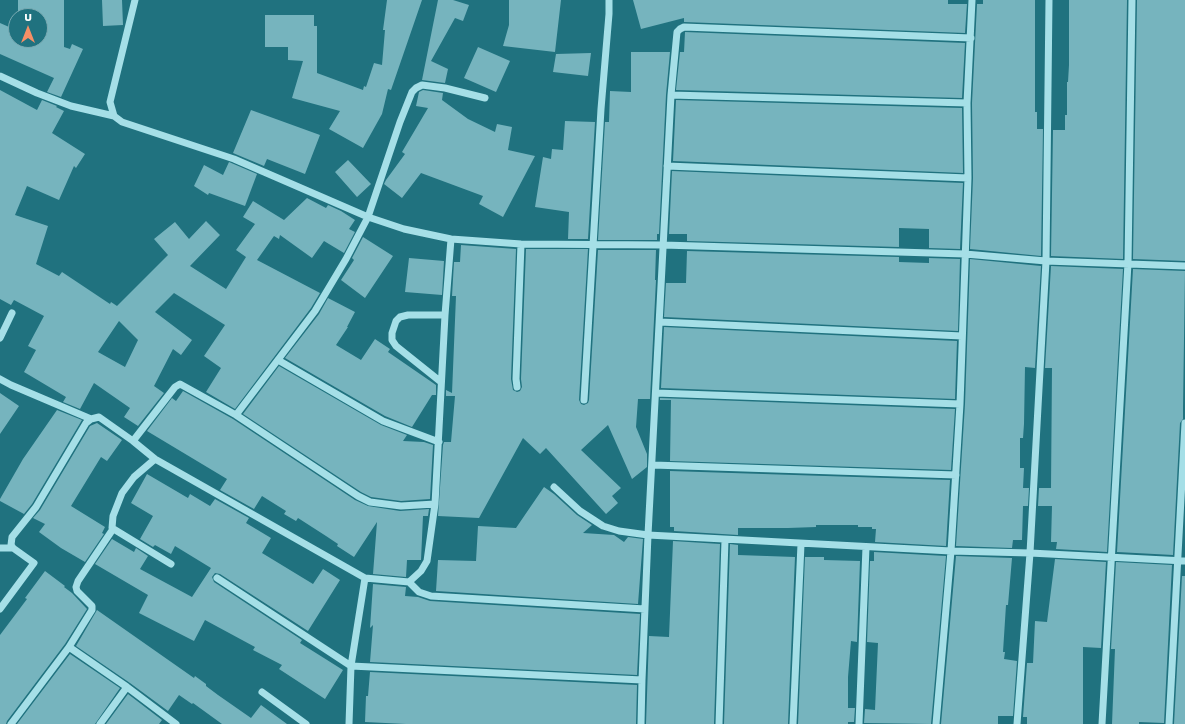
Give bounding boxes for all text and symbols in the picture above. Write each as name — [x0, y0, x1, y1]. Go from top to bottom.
north arrow — [8, 8, 48, 48]
text: U — [24, 9, 32, 25]

